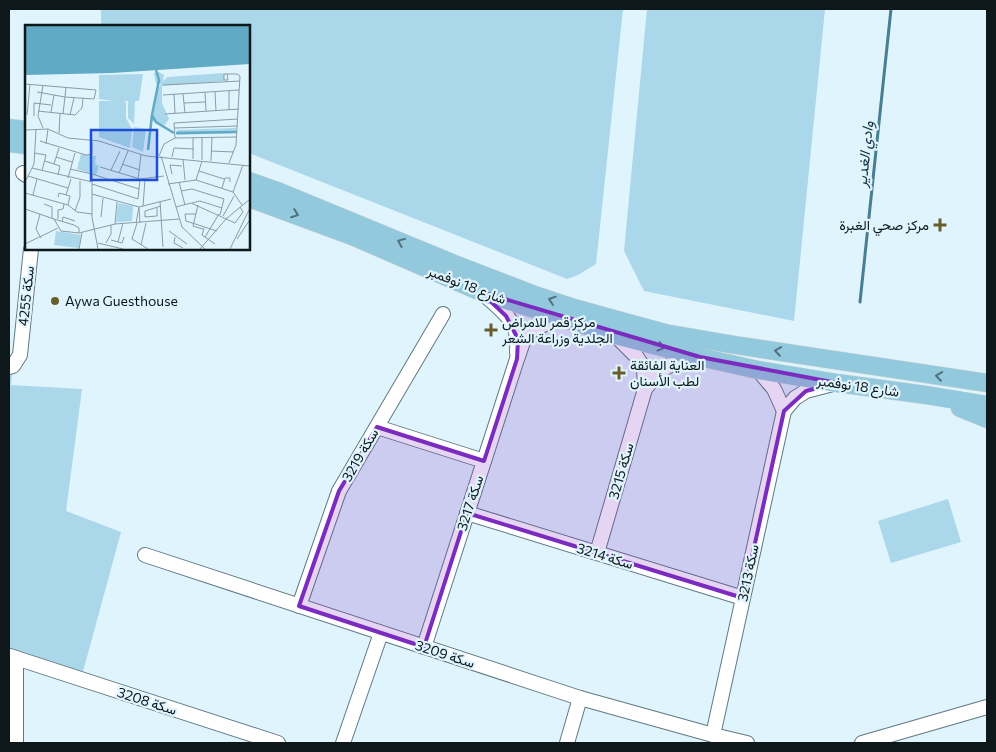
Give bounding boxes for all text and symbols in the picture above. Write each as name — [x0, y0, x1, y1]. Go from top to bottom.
inset map — [25, 25, 250, 250]
water label: وادي الغدير — [851, 120, 880, 189]
one-way arrow — [290, 208, 298, 218]
place label: مركز صحي الغبرة — [839, 216, 929, 237]
marker: مركز صحي الغبرة — [933, 218, 947, 232]
one-way arrow — [397, 237, 405, 247]
street label: شارع 18 نوفمبر — [423, 261, 509, 310]
street label: سكة 4255 — [14, 265, 37, 327]
place label: Aywa Guesthouse — [65, 292, 178, 309]
marker: Aywa Guesthouse — [49, 295, 61, 307]
one-way arrow — [548, 296, 557, 306]
place label: مركز قمر للامراض الجلدية وزراعة الشعر — [501, 313, 613, 347]
marker: مركز قمر للامراض الجلدية وزراعة الشعر — [484, 323, 498, 337]
one-way arrow — [656, 341, 664, 351]
one-way arrow — [774, 347, 783, 357]
place label: العناية الفائقة لطب الأسنان — [630, 356, 704, 390]
marker: العناية الفائقة لطب الأسنان — [612, 366, 626, 380]
street label: شارع 18 نوفمبر — [814, 371, 900, 403]
one-way arrow — [935, 372, 943, 382]
street label: سكة 3219 — [338, 425, 382, 484]
street label: سكة 3215 — [604, 441, 637, 501]
street label: سكة 3217 — [453, 473, 486, 533]
street label: سكة 3214 — [575, 539, 635, 572]
street label: سكة 3213 — [733, 543, 762, 603]
street label: سكة 3209 — [413, 636, 477, 671]
street label: سكة 3208 — [115, 683, 179, 718]

